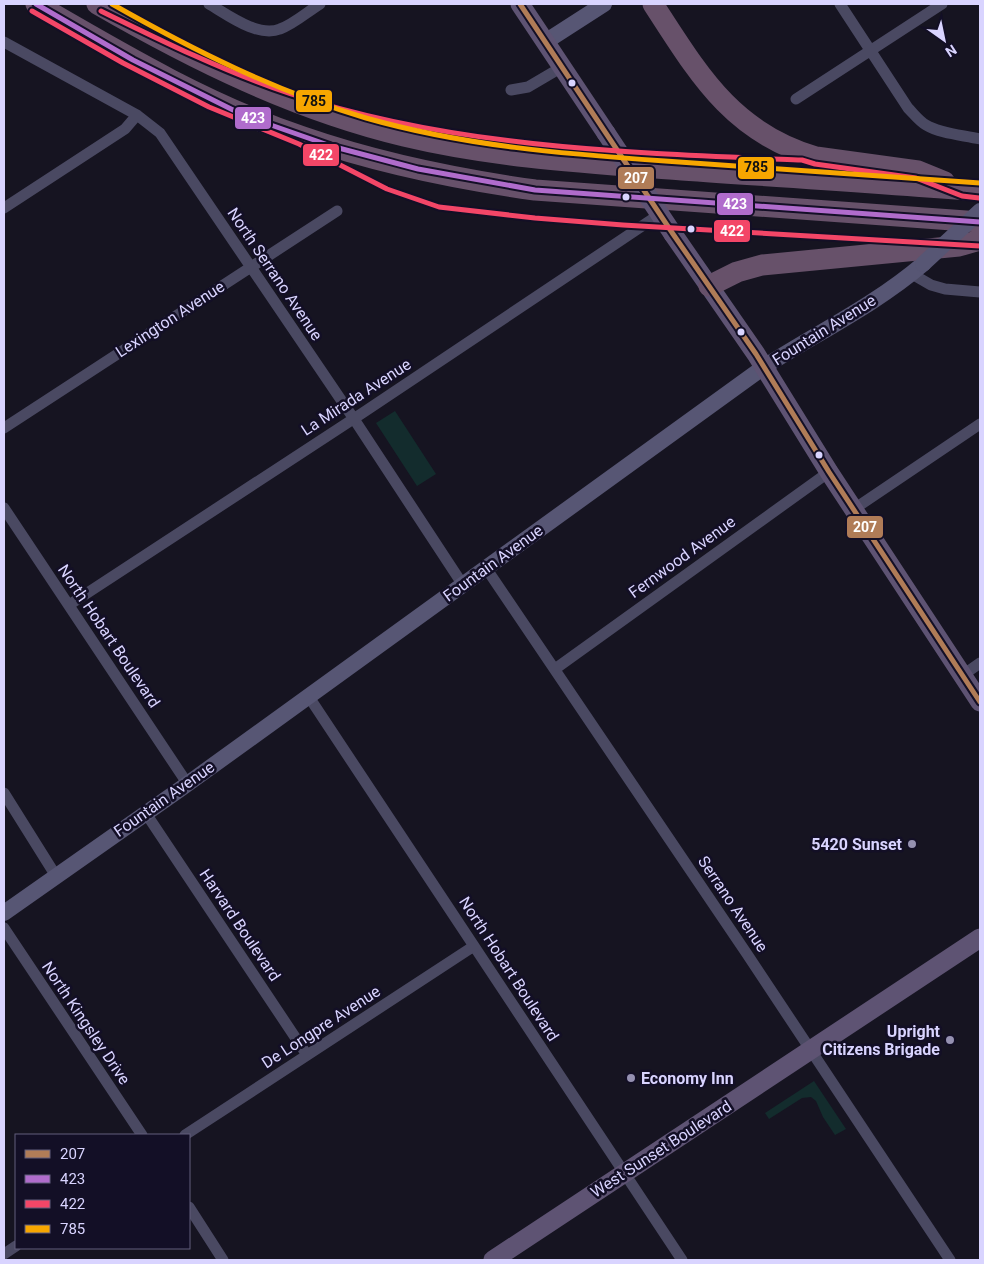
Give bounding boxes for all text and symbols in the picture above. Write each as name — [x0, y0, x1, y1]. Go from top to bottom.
north arrow — [919, 15, 969, 65]
text: N — [943, 41, 960, 60]
unlabelled marker — [567, 78, 577, 88]
line badge: 785 — [295, 89, 333, 113]
text: 785 — [302, 93, 326, 109]
line badge: 423 — [234, 106, 272, 130]
text: 423 — [241, 110, 265, 126]
line badge: 422 — [302, 143, 340, 167]
text: 422 — [309, 147, 333, 163]
line badge: 785 — [737, 156, 775, 180]
text: 785 — [744, 159, 768, 175]
line badge: 207 — [617, 166, 655, 190]
text: 207 — [624, 170, 648, 186]
unlabelled marker — [621, 192, 631, 202]
line badge: 423 — [716, 192, 754, 216]
text: 423 — [723, 196, 747, 212]
street label: North Serrano Avenue — [224, 204, 326, 344]
line badge: 422 — [713, 219, 751, 243]
text: 422 — [720, 223, 744, 239]
unlabelled marker — [686, 224, 696, 234]
street label: Lexington Avenue — [112, 277, 228, 361]
street label: Fountain Avenue — [769, 291, 879, 369]
unlabelled marker — [736, 327, 746, 337]
street label: La Mirada Avenue — [298, 354, 414, 440]
unlabelled marker — [814, 450, 824, 460]
street label: Fernwood Avenue — [625, 512, 739, 602]
line badge: 207 — [846, 515, 884, 539]
text: 207 — [853, 519, 877, 535]
street label: Fountain Avenue — [440, 521, 546, 605]
street label: North Hobart Boulevard — [54, 561, 164, 711]
street label: Fountain Avenue — [110, 757, 218, 841]
place label: 5420 Sunset — [811, 835, 903, 854]
marker: 5420 Sunset — [906, 838, 918, 850]
street label: Serrano Avenue — [694, 852, 772, 956]
street label: Harvard Boulevard — [195, 865, 285, 985]
street label: North Hobart Boulevard — [455, 893, 563, 1045]
street label: North Kingsley Drive — [38, 958, 134, 1088]
street label: De Longpre Avenue — [258, 982, 384, 1072]
place label: Upright Citizens Brigade — [822, 1022, 941, 1059]
marker: Upright Citizens Brigade — [944, 1034, 956, 1046]
place label: Economy Inn — [641, 1069, 734, 1088]
marker: Economy Inn — [625, 1072, 637, 1084]
street label: West Sunset Boulevard — [587, 1096, 735, 1202]
legend — [15, 1134, 190, 1249]
text: 207 — [60, 1145, 85, 1163]
text: 423 — [60, 1170, 85, 1188]
text: 422 — [60, 1195, 85, 1213]
text: 785 — [60, 1220, 85, 1238]

